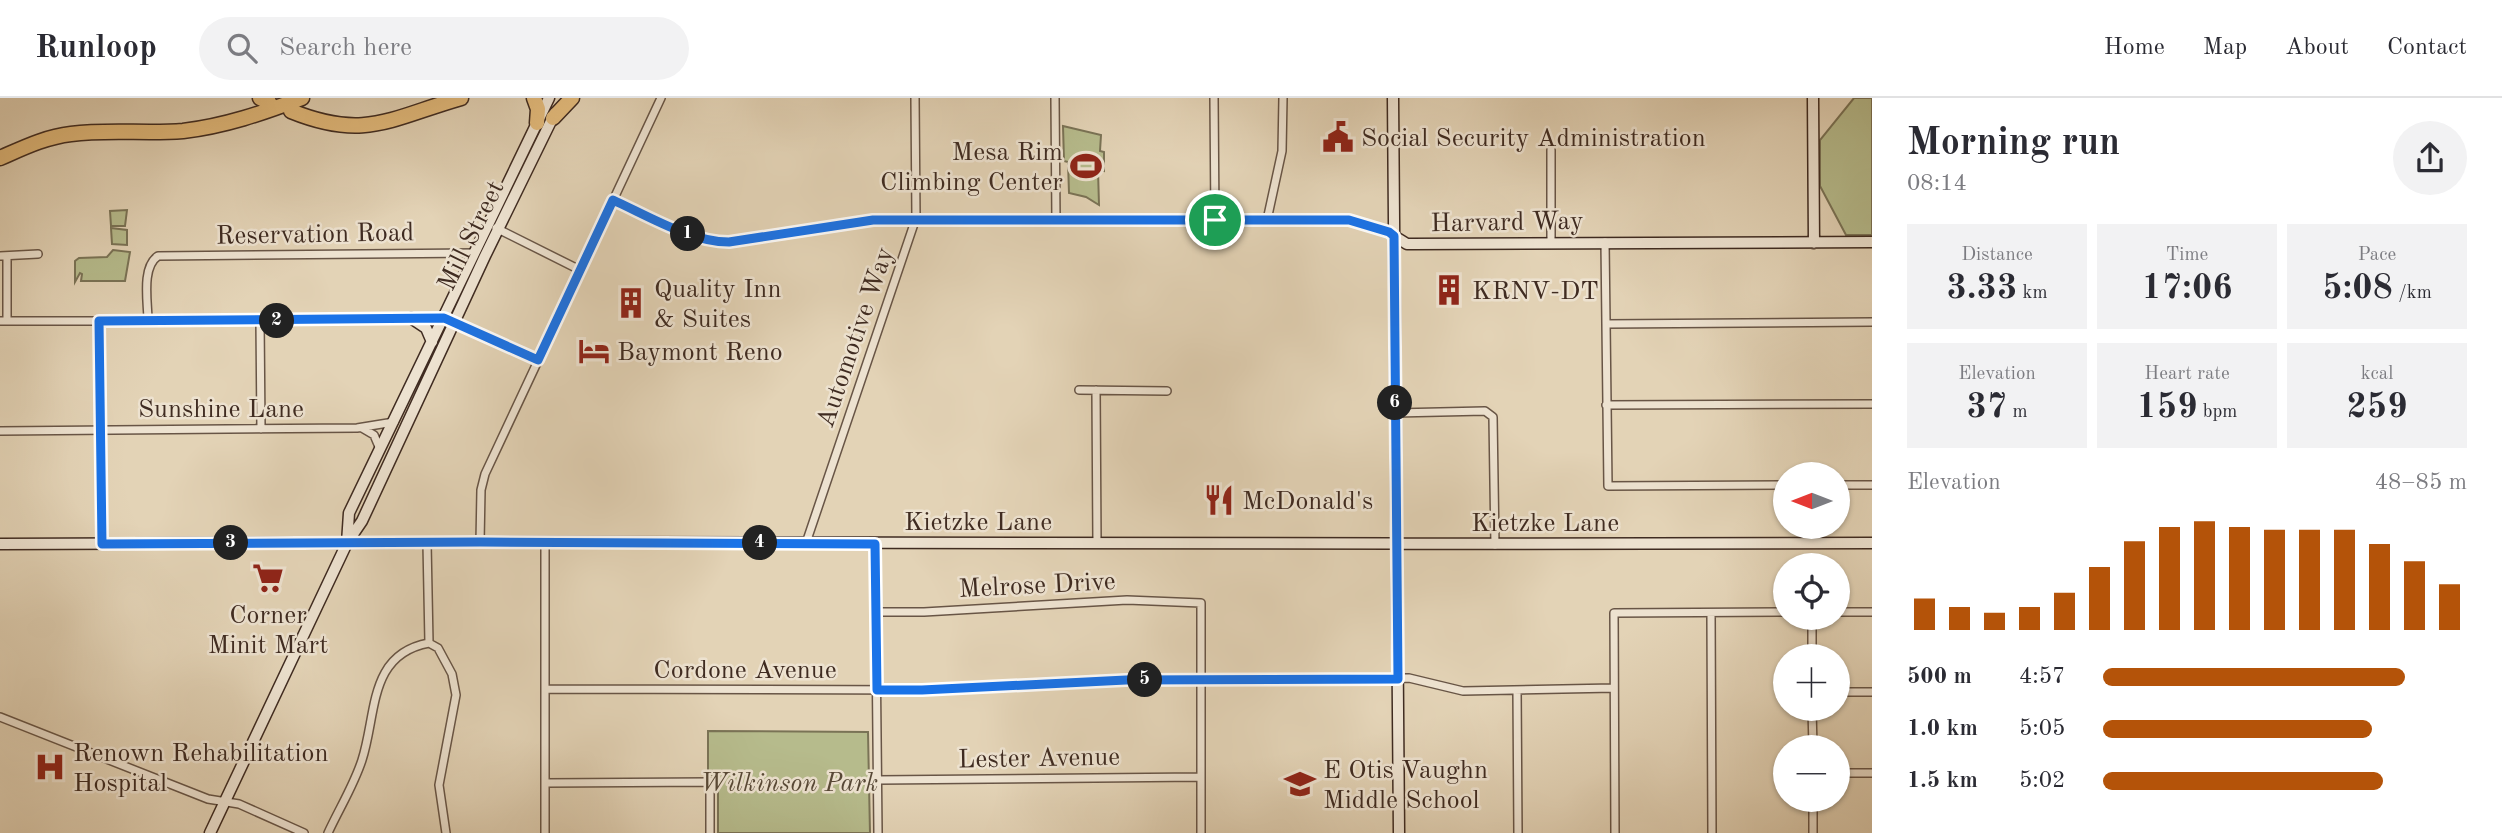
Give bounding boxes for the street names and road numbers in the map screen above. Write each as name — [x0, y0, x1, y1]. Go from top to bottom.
street label: Mill Street — [434, 177, 510, 295]
street label: Harvard Way — [1430, 209, 1584, 237]
street label: Reservation Road — [216, 220, 415, 250]
street label: Automotive Way — [813, 244, 899, 431]
street label: Sunshine Lane — [138, 397, 304, 423]
street label: Kietzke Lane — [904, 510, 1052, 536]
street label: Kietzke Lane — [1471, 511, 1619, 537]
street label: Melrose Drive — [958, 569, 1116, 603]
street label: Cordone Avenue — [653, 658, 837, 684]
street label: Lester Avenue — [958, 745, 1120, 773]

